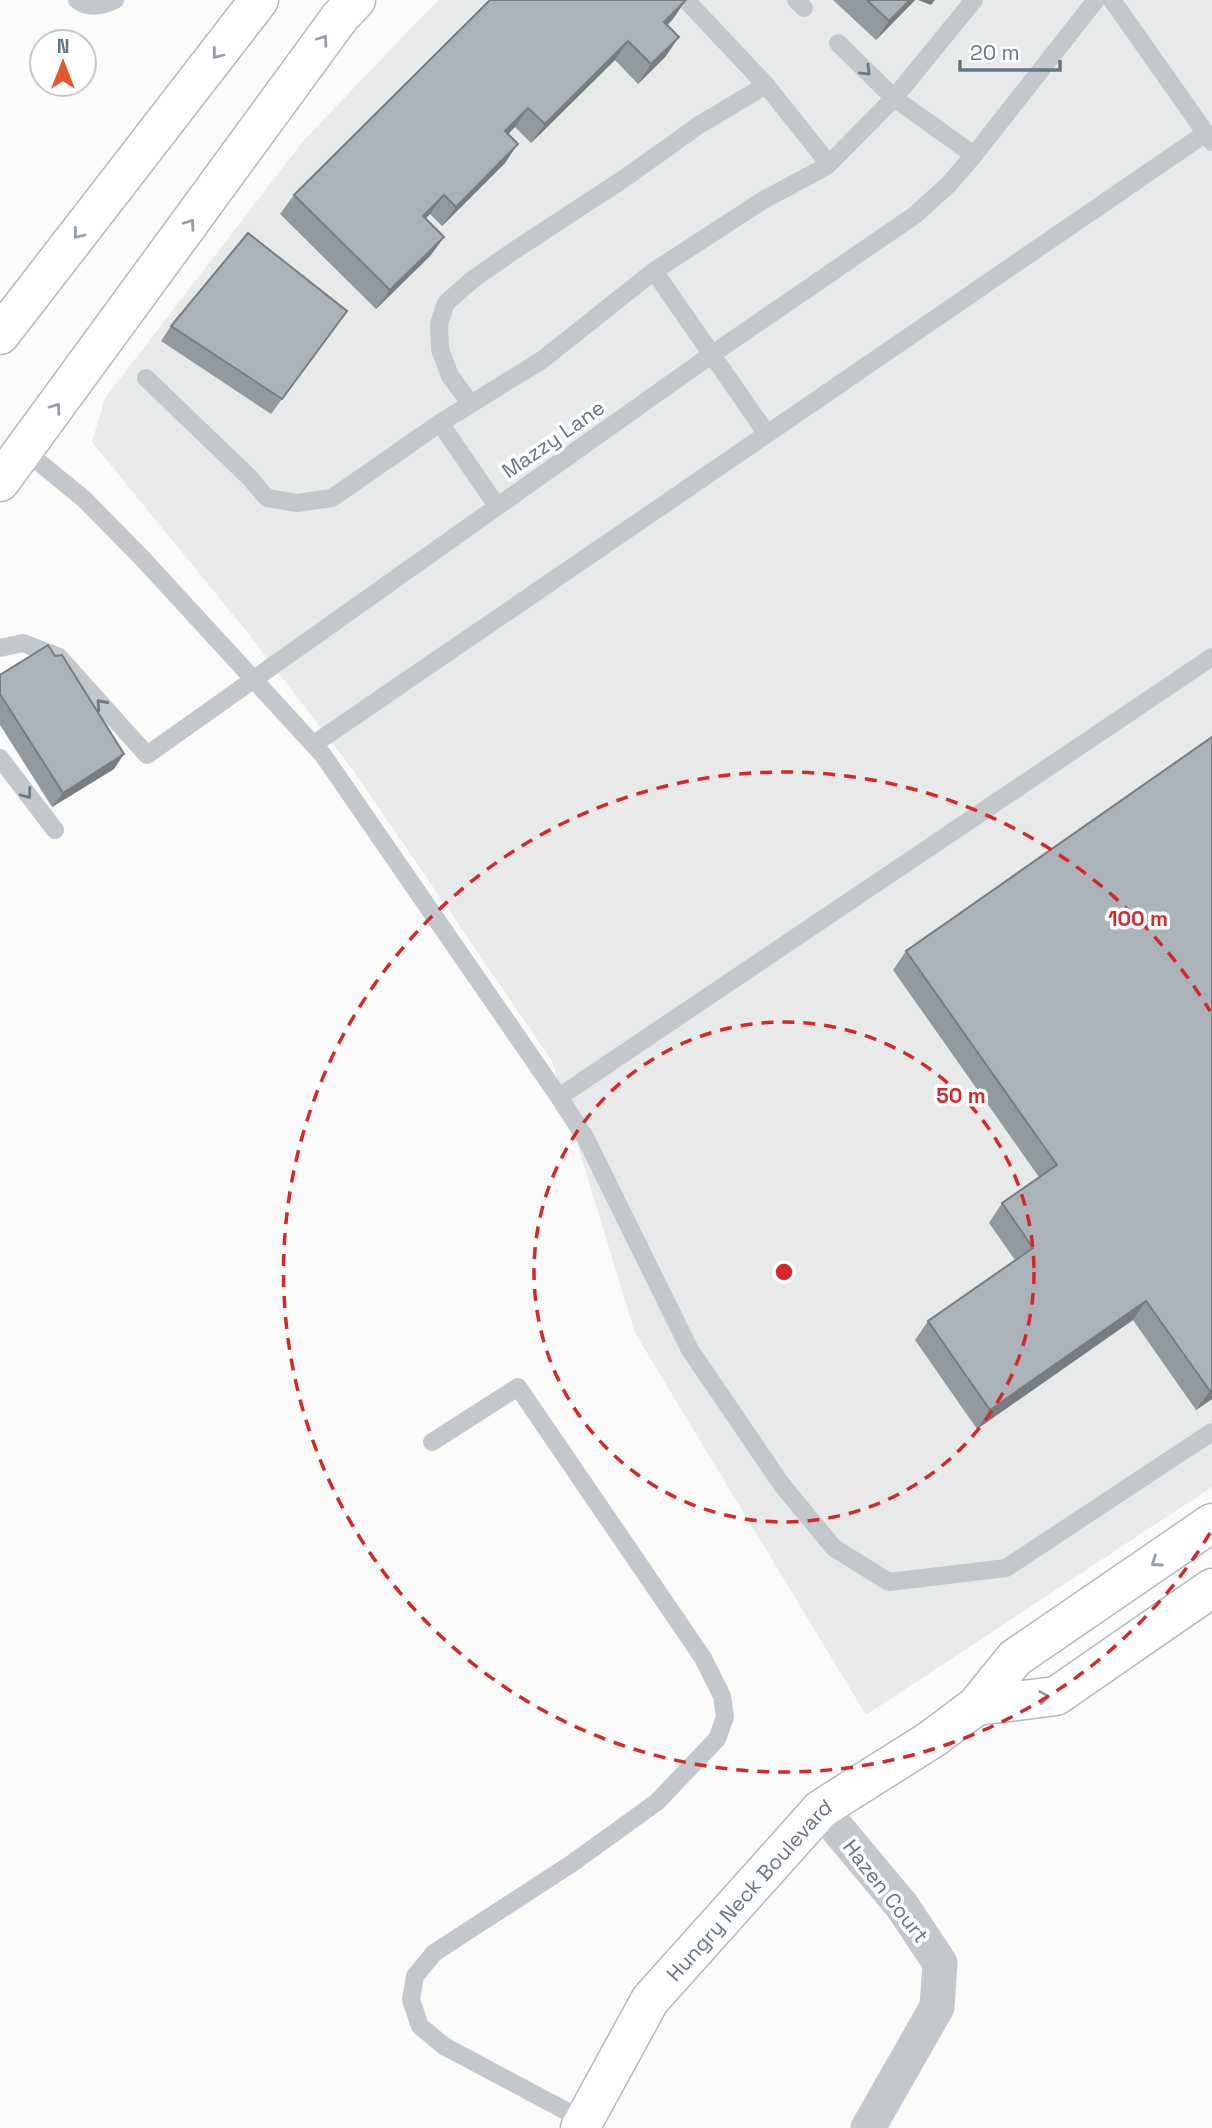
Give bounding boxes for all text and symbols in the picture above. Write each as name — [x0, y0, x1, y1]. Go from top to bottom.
north arrow — [28, 28, 98, 98]
scale bar — [960, 28, 1060, 72]
text: N — [57, 34, 69, 59]
one-way arrow — [315, 35, 328, 48]
text: 20 m — [970, 39, 1020, 66]
one-way arrow — [213, 46, 226, 59]
one-way arrow — [858, 62, 871, 75]
one-way arrow — [181, 219, 194, 232]
one-way arrow — [74, 226, 87, 239]
street label: Mazzy Lane — [496, 394, 610, 484]
one-way arrow — [47, 403, 60, 416]
one-way arrow — [97, 699, 109, 712]
one-way arrow — [19, 786, 32, 799]
text: 100 m — [1108, 905, 1168, 932]
text: 50 m — [936, 1082, 986, 1109]
centre of rings — [772, 1260, 796, 1284]
one-way arrow — [1151, 1553, 1164, 1566]
one-way arrow — [1038, 1690, 1050, 1705]
street label: Hungry Neck Boulevard — [660, 1792, 836, 1987]
street label: Hazen Court — [837, 1834, 935, 1948]

